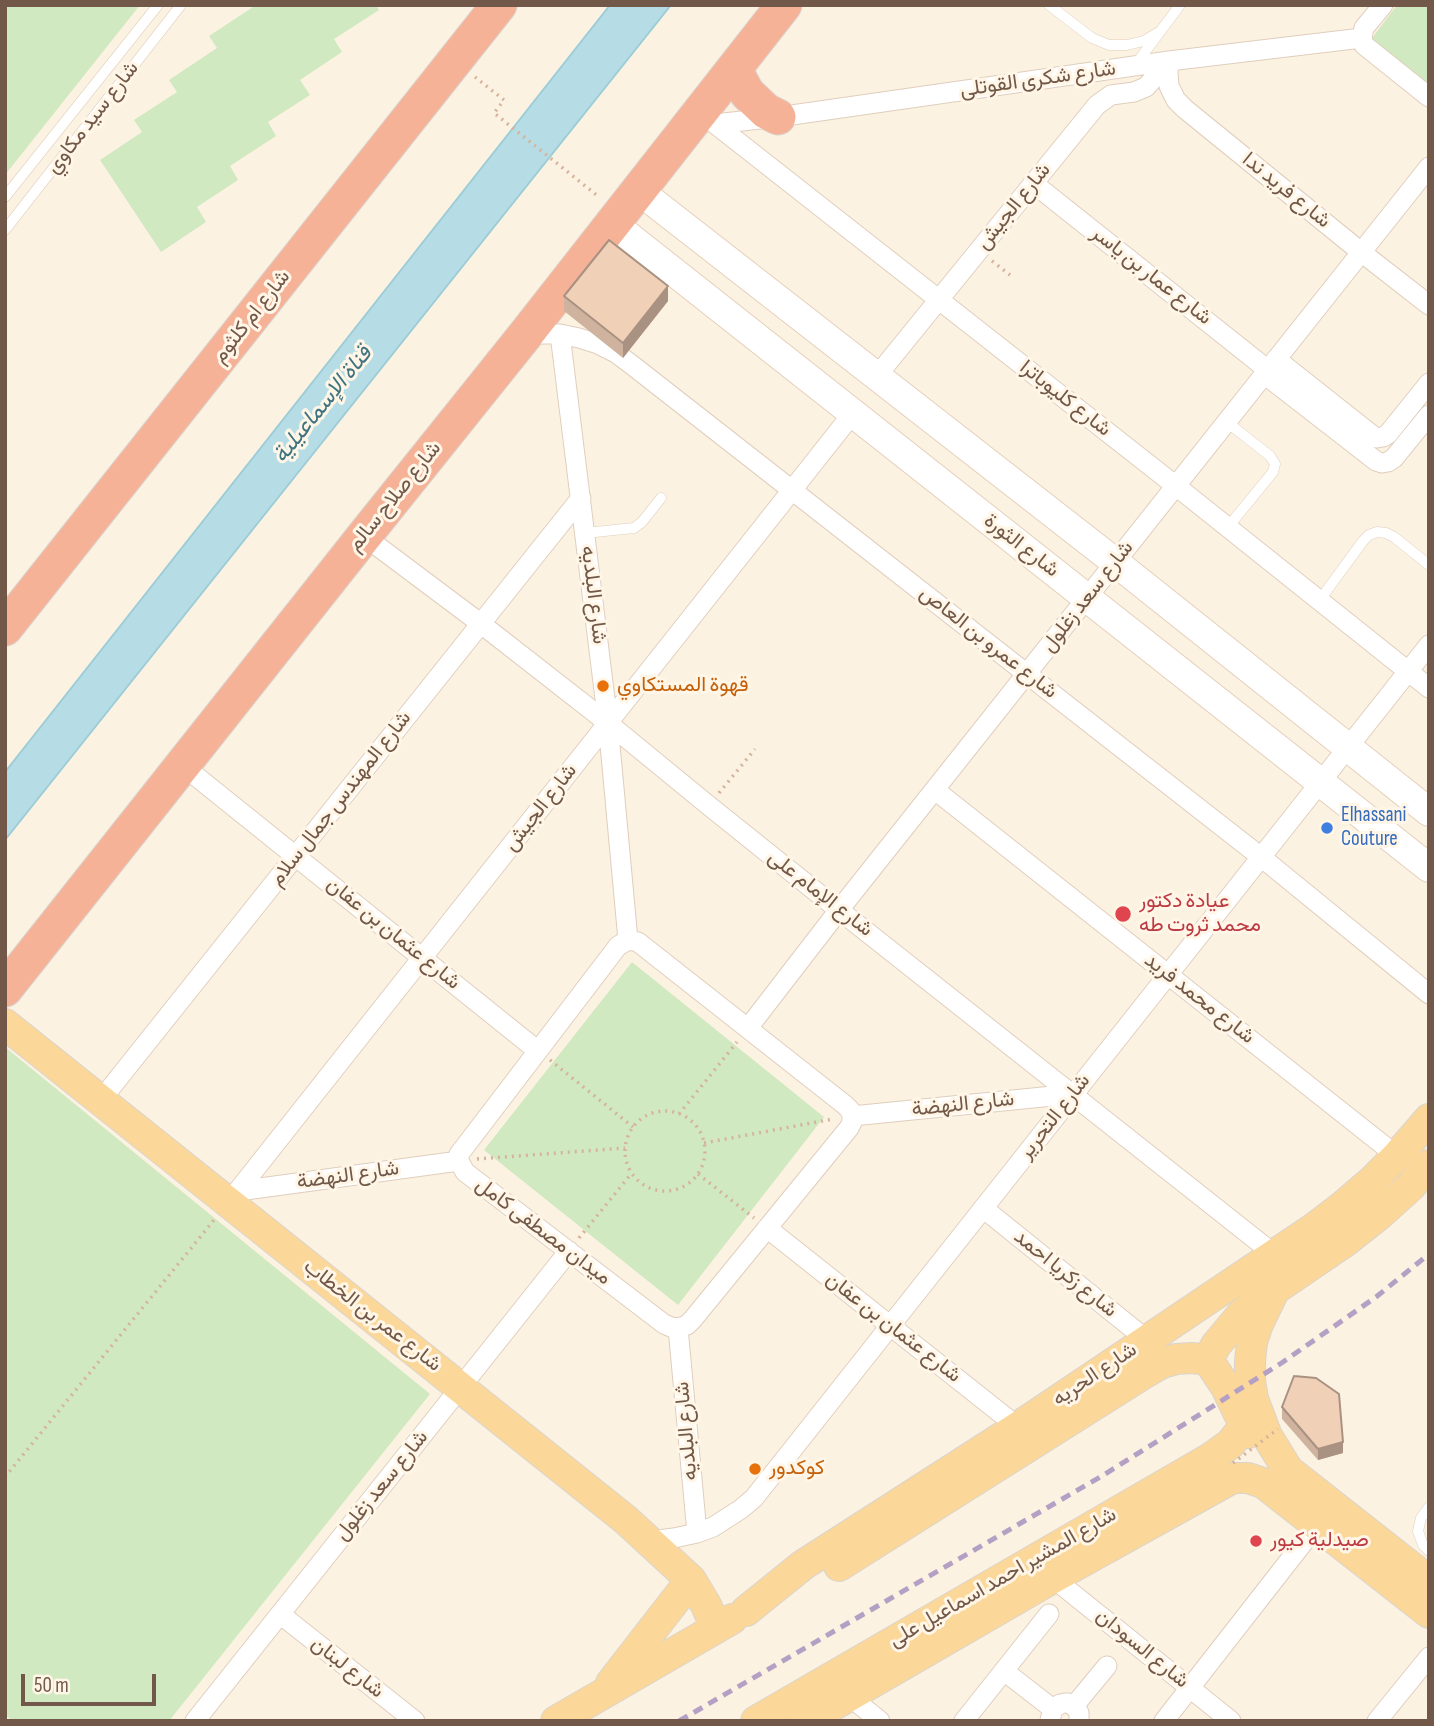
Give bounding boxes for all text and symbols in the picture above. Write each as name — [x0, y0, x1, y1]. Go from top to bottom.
street label: شارع سيد مكاوي — [41, 57, 145, 179]
street label: شارع شكرى القوتلى — [958, 57, 1118, 103]
street label: شارع فريد ندا — [1237, 148, 1335, 234]
street label: شارع الجيش — [971, 159, 1057, 255]
street label: شارع عمار بن ياسر — [1086, 221, 1216, 331]
street label: شارع ام كلثوم — [208, 265, 296, 369]
water label: قناة الإسماعيلية — [268, 341, 378, 469]
street label: شارع كليوباترا — [1014, 355, 1116, 443]
street label: شارع صلاح سالم — [343, 437, 447, 557]
street label: شارع الثورة — [978, 509, 1064, 583]
street label: شارع سعد زغلول — [1037, 536, 1139, 658]
street label: شارع البلديه — [574, 544, 612, 646]
street label: شارع عمرو بن العاص — [914, 581, 1062, 705]
place label: قهوة المستكاوي — [617, 673, 749, 699]
marker: قهوة المستكاوي — [595, 678, 611, 694]
street label: شارع المهندس جمال سلام — [265, 706, 417, 892]
street label: شارع الجيش — [499, 759, 583, 857]
place label: Elhassani Couture — [1341, 803, 1406, 853]
marker: Elhassani Couture — [1319, 820, 1335, 836]
street label: شارع الإمام على — [763, 845, 877, 943]
street label: شارع عثمان بن عفان — [321, 872, 465, 996]
place label: عيادة دكتور محمد ثروت طه — [1139, 889, 1261, 939]
marker: عيادة دكتور محمد ثروت طه — [1113, 904, 1133, 924]
street label: شارع محمد فريد — [1139, 948, 1259, 1050]
street label: شارع التحرير — [1014, 1069, 1096, 1165]
street label: شارع النهضة — [910, 1087, 1016, 1123]
street label: شارع النهضة — [295, 1156, 401, 1196]
street label: ميدان مصطفى كامل — [470, 1173, 616, 1291]
street label: شارع زكريا احمد — [1008, 1225, 1122, 1323]
street label: شارع عمر بن الخطاب — [298, 1254, 446, 1378]
street label: شارع عثمان بن عفان — [820, 1267, 966, 1389]
street label: شارع الحريه — [1048, 1338, 1142, 1412]
street label: شارع البلديه — [670, 1381, 704, 1481]
street label: شارع سعد زغلول — [330, 1426, 434, 1546]
place label: كوكدور — [769, 1456, 825, 1482]
marker: كوكدور — [747, 1461, 763, 1477]
street label: شارع المشير احمد اسماعيل على — [885, 1502, 1121, 1654]
place label: صيدلية كيور — [1270, 1528, 1369, 1554]
marker: صيدلية كيور — [1248, 1533, 1264, 1549]
street label: شارع السودان — [1090, 1604, 1194, 1694]
street label: شارع لبنان — [305, 1632, 389, 1704]
scale bar — [24, 1660, 159, 1704]
text: 50 m — [34, 1673, 69, 1698]

